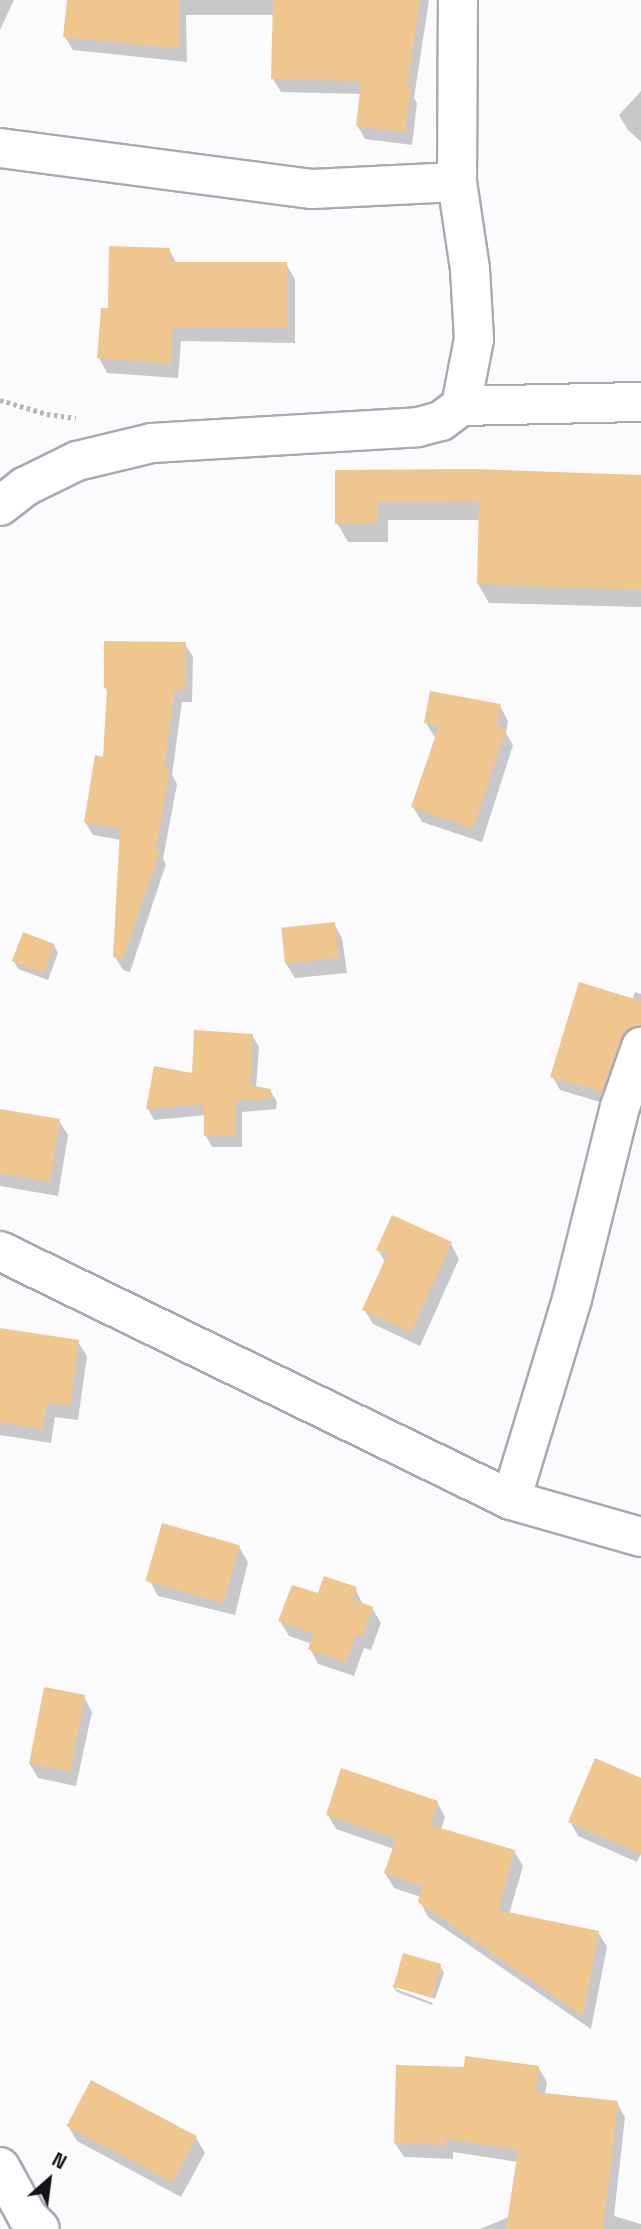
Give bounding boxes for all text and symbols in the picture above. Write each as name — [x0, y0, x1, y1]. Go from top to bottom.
north arrow — [14, 2145, 84, 2215]
text: N — [48, 2147, 71, 2175]

